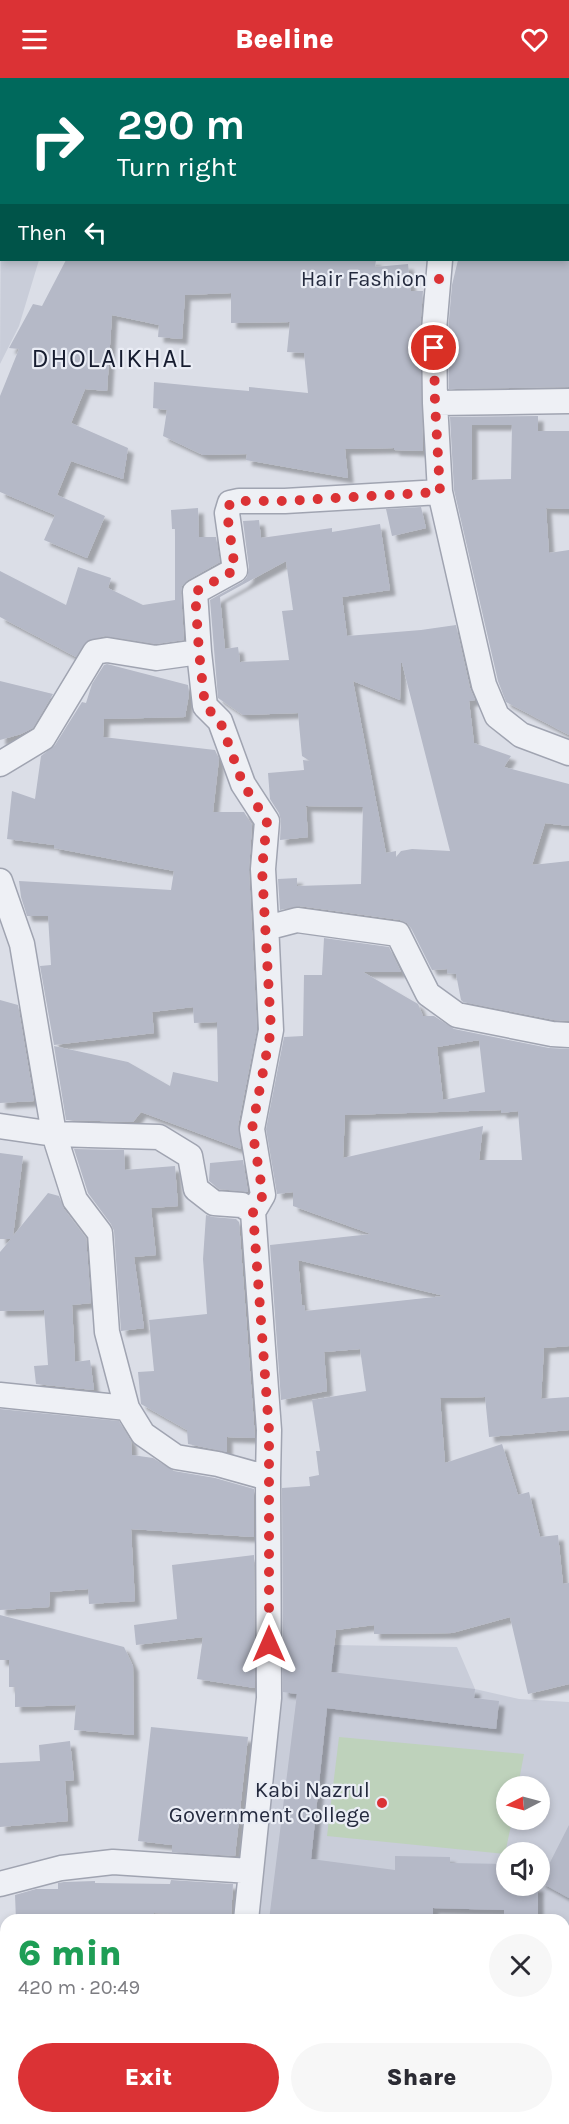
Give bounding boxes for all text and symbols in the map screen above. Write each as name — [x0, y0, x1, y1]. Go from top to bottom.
icon: menu — [18, 23, 51, 56]
text: Beeline — [235, 23, 334, 55]
icon: heart — [518, 23, 551, 56]
text: 290 m — [117, 100, 245, 150]
icon: right — [18, 102, 96, 180]
text: Turn right — [117, 151, 237, 183]
icon: left — [79, 216, 112, 249]
text: Then — [18, 220, 67, 246]
place label: Hair Fashion — [301, 266, 427, 292]
marker: Hair Fashion — [432, 272, 446, 286]
pin — [408, 322, 459, 373]
icon: arrive — [417, 331, 450, 364]
district label: DHOLAIKHAL — [32, 343, 192, 374]
position arrow — [237, 1612, 301, 1676]
north arrow — [496, 1776, 550, 1830]
map controls — [496, 1776, 550, 1896]
place label: Kabi Nazrul Government College — [169, 1777, 370, 1828]
marker: Kabi Nazrul Government College — [375, 1796, 389, 1810]
button: sound — [496, 1842, 550, 1896]
text: 6 min — [18, 1932, 122, 1974]
button: close — [489, 1934, 552, 1997]
text: 420 m · 20:49 — [18, 1976, 140, 1999]
button: Exit — [18, 2043, 279, 2112]
button: Share — [291, 2043, 552, 2112]

